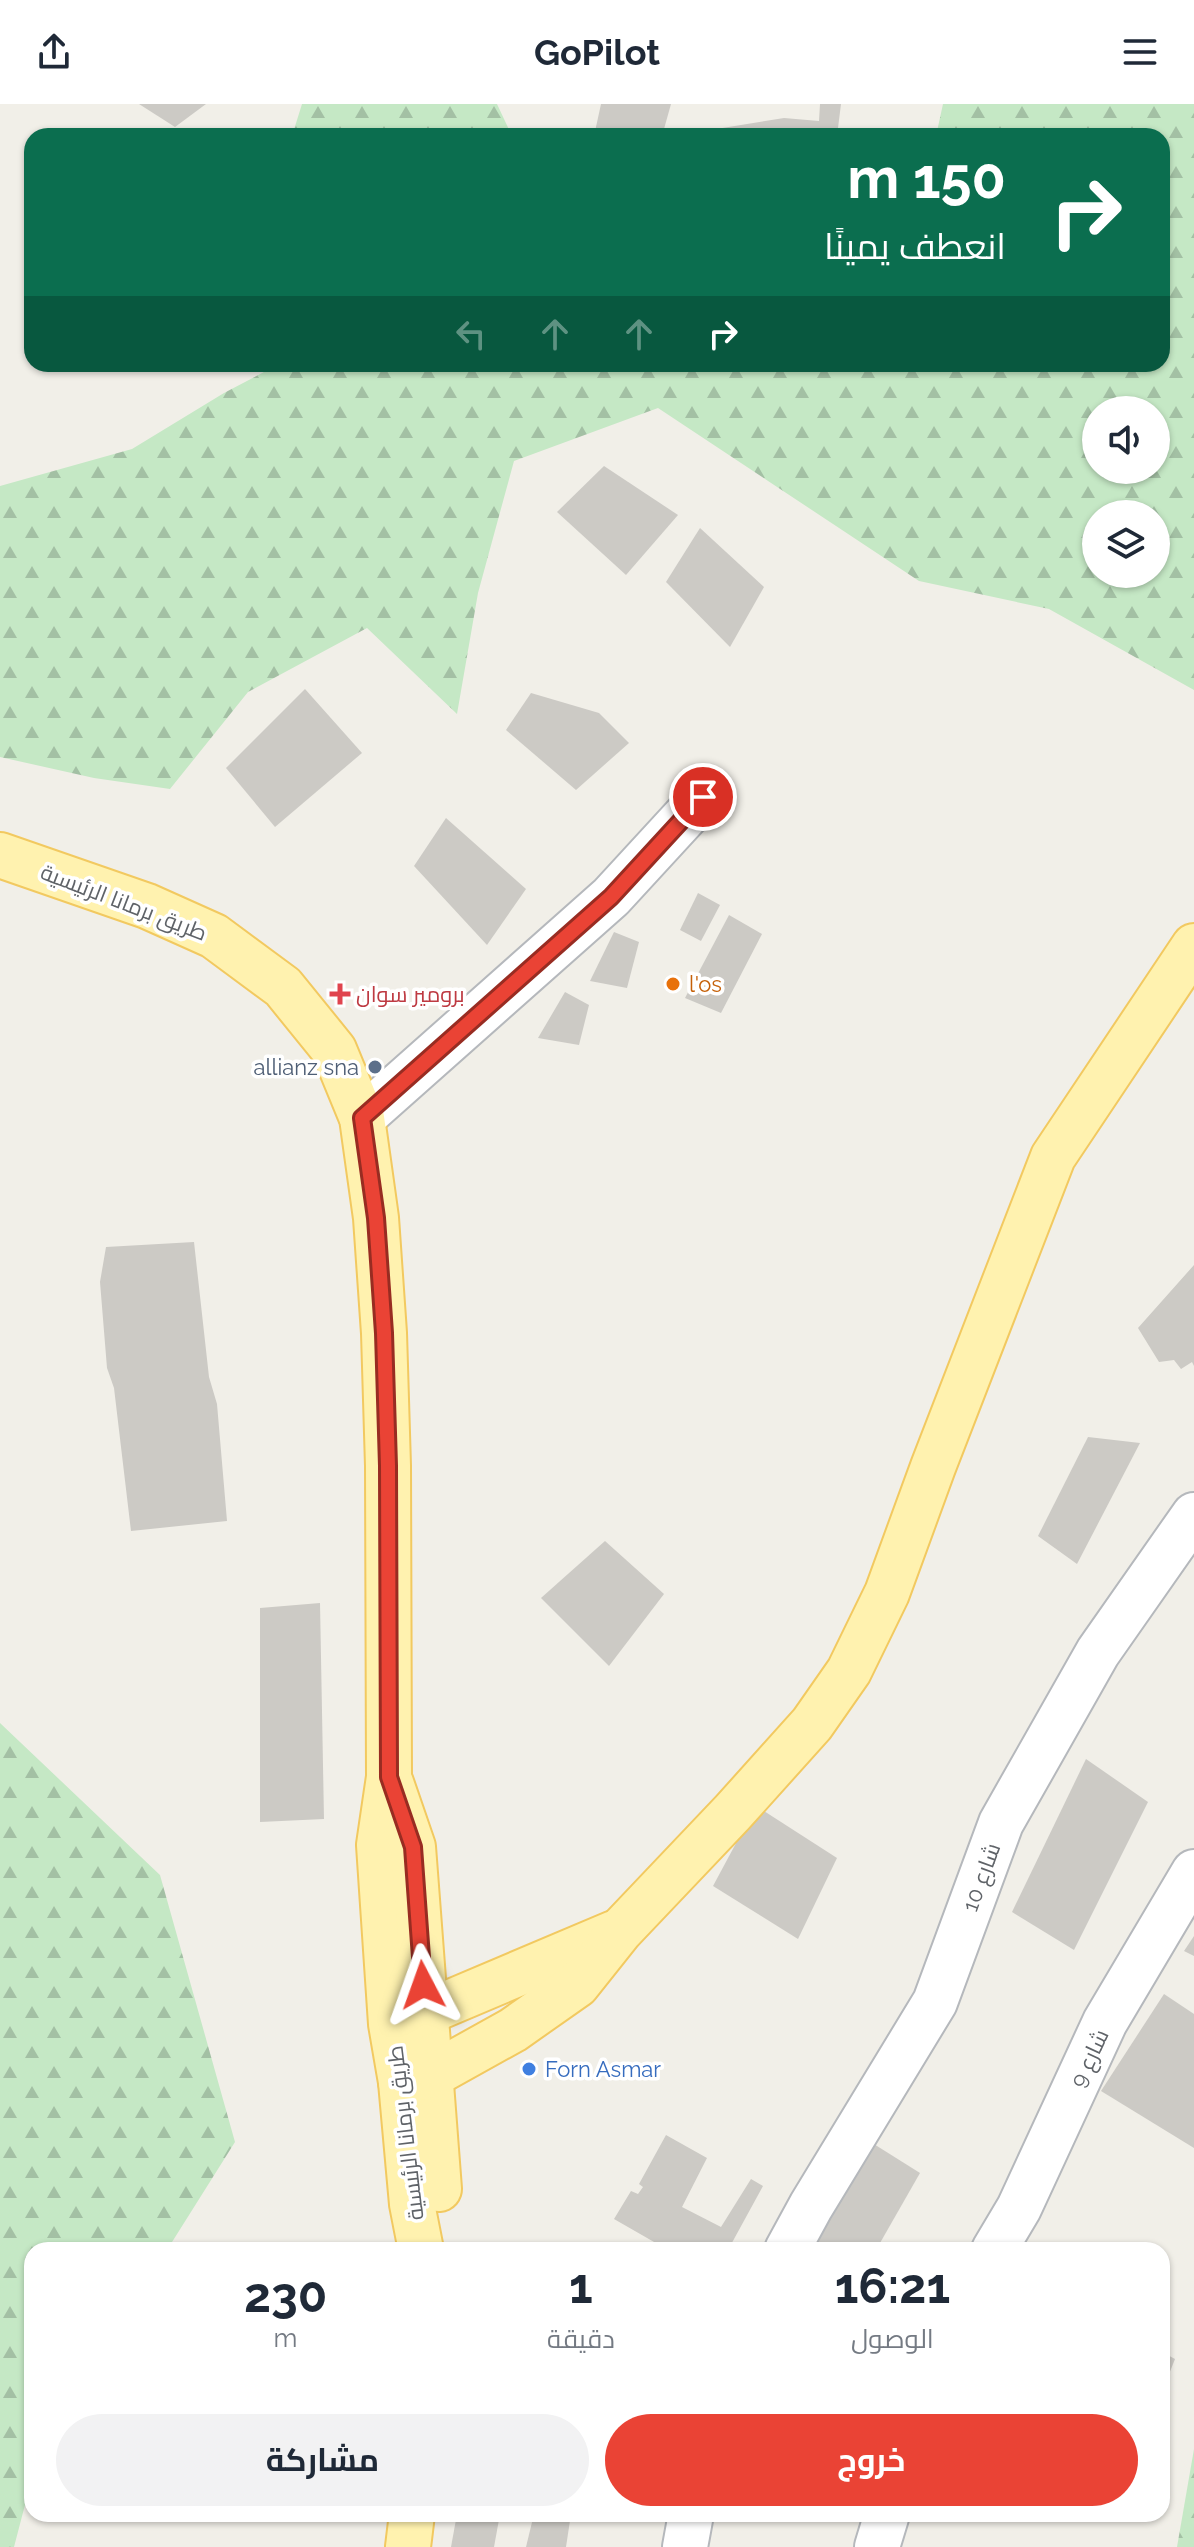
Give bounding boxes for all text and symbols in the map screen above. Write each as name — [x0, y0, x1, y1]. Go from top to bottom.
icon: share — [32, 30, 76, 74]
icon: menu — [1118, 30, 1162, 74]
text: GoPilot — [534, 31, 660, 73]
text: 150 m — [847, 145, 1006, 211]
icon: right — [1034, 160, 1138, 264]
text: انعطف يمينًا — [824, 225, 1006, 267]
icon: left — [449, 312, 493, 356]
icon: ahead — [533, 312, 577, 356]
icon: ahead — [617, 312, 661, 356]
icon: right — [701, 312, 745, 356]
map controls — [1082, 396, 1170, 588]
button: sound — [1082, 396, 1170, 484]
button: layers — [1082, 500, 1170, 588]
pin — [669, 763, 737, 831]
icon: arrive — [681, 775, 725, 819]
street label: طريق برمانا الرئيسية — [37, 858, 211, 947]
place label: l'os — [689, 971, 722, 997]
marker: l'os — [664, 975, 682, 993]
place label: برومير سوان — [356, 981, 465, 1007]
marker: برومير سوان — [331, 985, 349, 1003]
place label: allianz sna — [254, 1054, 359, 1080]
marker: allianz sna — [366, 1058, 384, 1076]
street label: شارع 10 — [957, 1839, 1007, 1916]
position arrow — [381, 1943, 465, 2027]
street label: شارع 9 — [1064, 2025, 1116, 2092]
street label: طريق برمانا الرئيسية — [381, 2044, 430, 2222]
place label: Forn Asmar — [545, 2056, 661, 2082]
marker: Forn Asmar — [520, 2060, 538, 2078]
text: 1 — [569, 2258, 593, 2314]
text: 16:21 — [835, 2258, 950, 2314]
text: 230 — [244, 2267, 327, 2323]
text: m — [274, 2323, 298, 2353]
text: دقيقة — [547, 2324, 615, 2354]
text: الوصول — [851, 2324, 934, 2354]
button: مشاركة — [56, 2414, 589, 2506]
button: خروج — [605, 2414, 1138, 2506]

